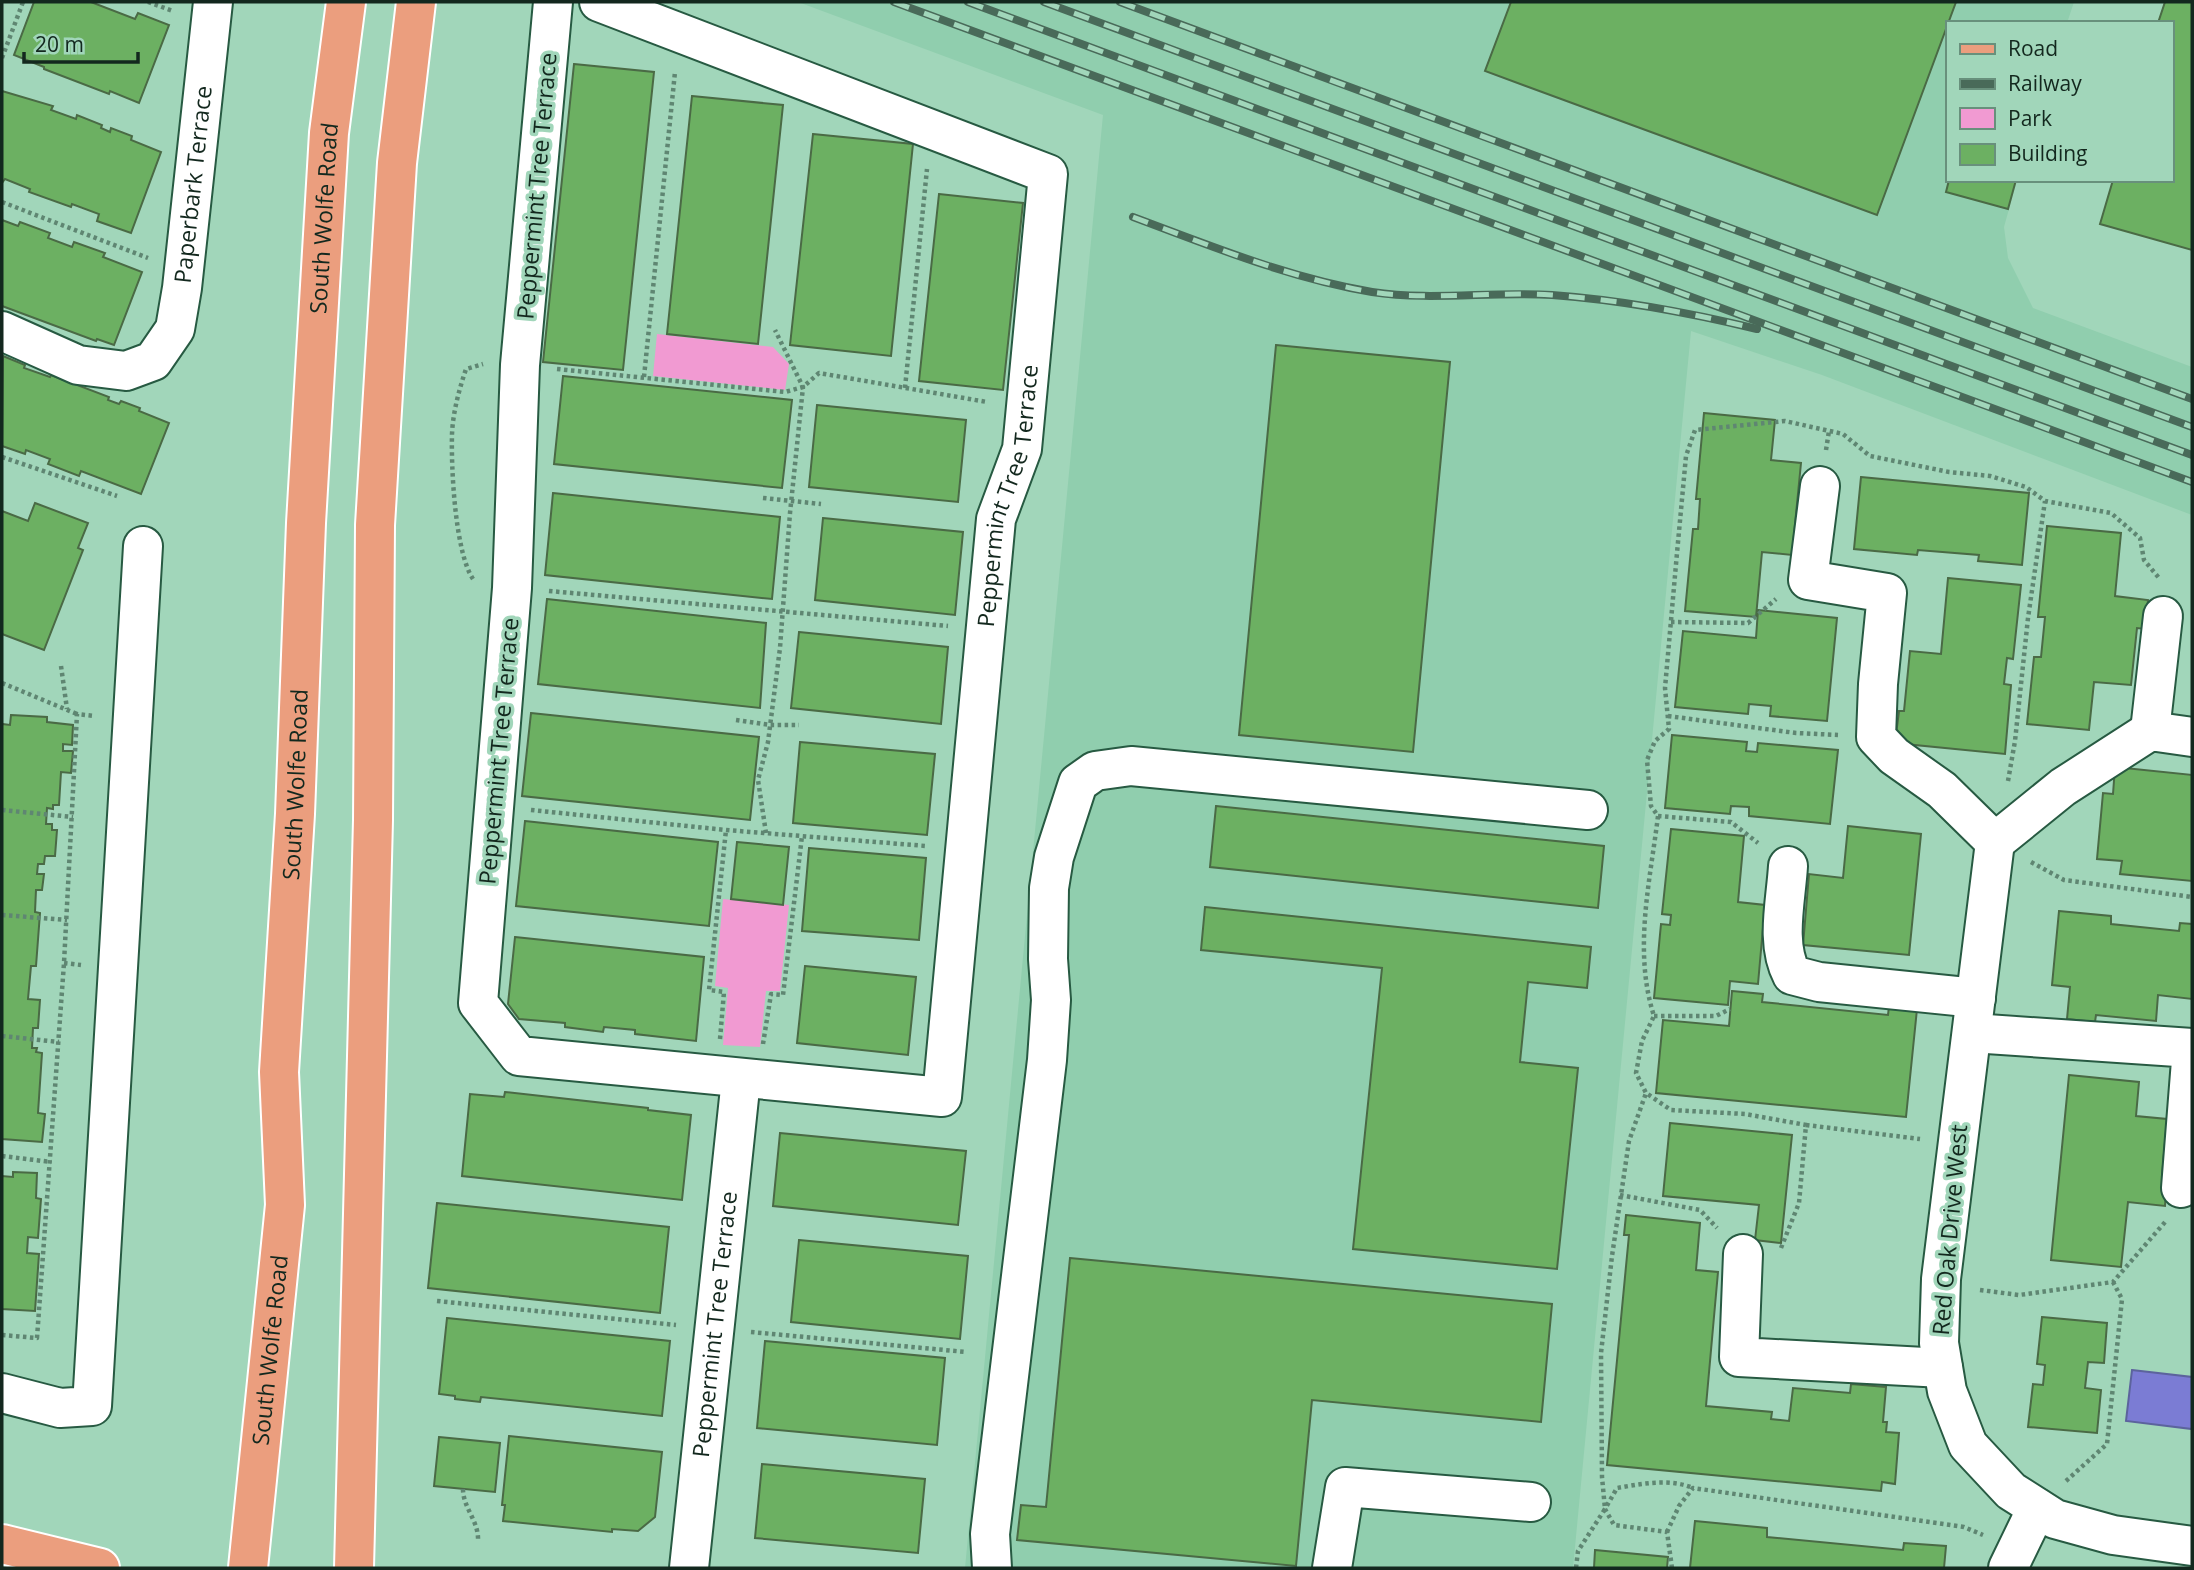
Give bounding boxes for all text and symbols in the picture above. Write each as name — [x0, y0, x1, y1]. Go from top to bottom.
scale bar — [24, 21, 138, 65]
legend — [1946, 21, 2173, 182]
text: 20 m — [35, 30, 84, 58]
text: Road — [2008, 34, 2058, 62]
street label: Peppermint Tree Terrace — [508, 51, 564, 321]
text: Railway — [2008, 69, 2082, 97]
street label: Paperbark Terrace — [166, 84, 219, 285]
text: Park — [2008, 104, 2052, 132]
street label: South Wolfe Road — [301, 121, 345, 315]
text: Building — [2008, 139, 2087, 167]
street label: Peppermint Tree Terrace — [969, 363, 1045, 628]
street label: Peppermint Tree Terrace — [470, 616, 526, 886]
street label: South Wolfe Road — [274, 688, 315, 881]
street label: Red Oak Drive West — [1924, 1123, 1974, 1337]
street label: Peppermint Tree Terrace — [684, 1189, 744, 1459]
street label: South Wolfe Road — [244, 1253, 295, 1447]

